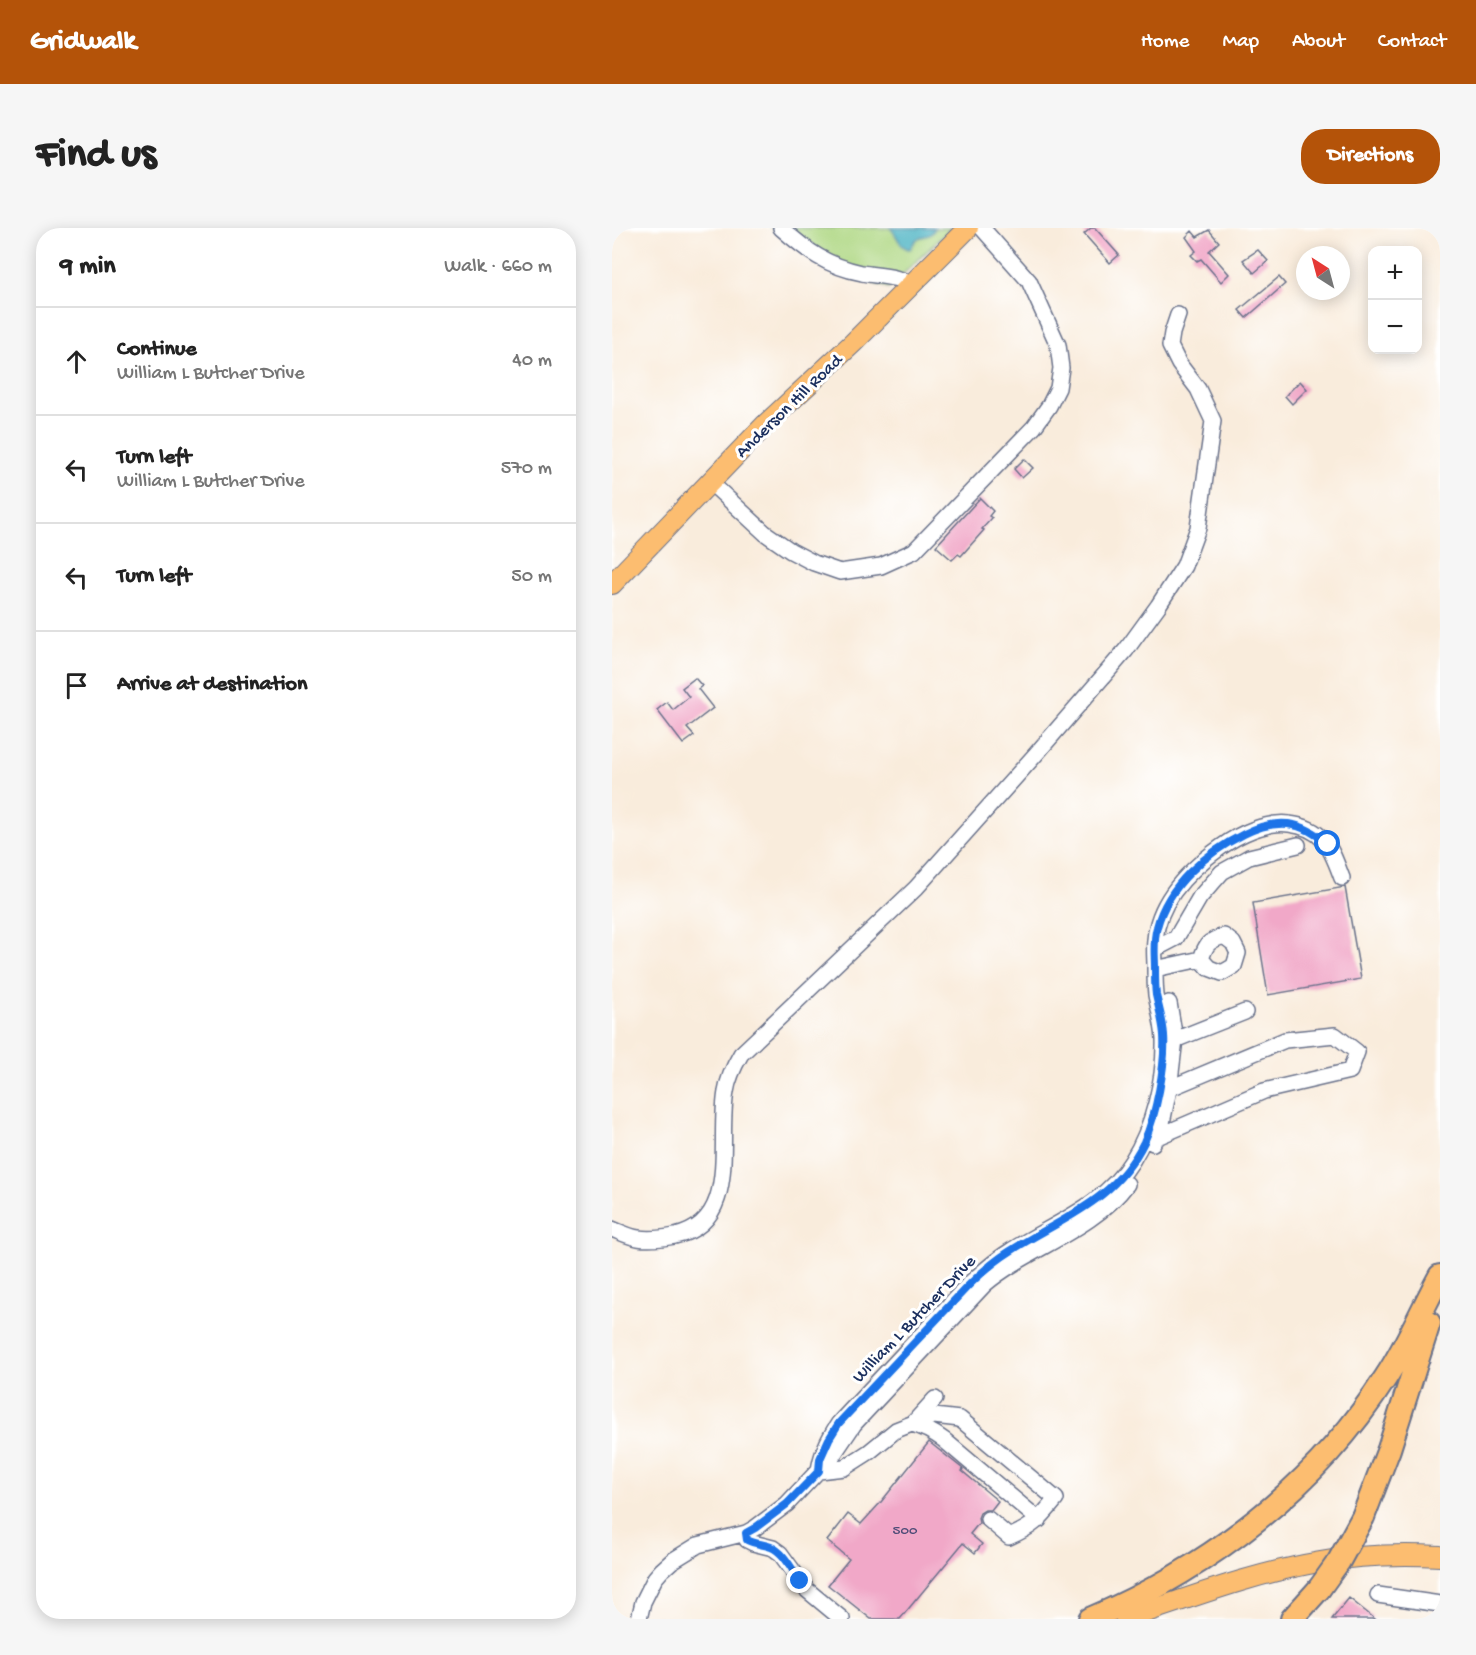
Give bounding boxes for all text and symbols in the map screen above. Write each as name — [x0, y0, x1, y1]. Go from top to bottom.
text: Gridwalk — [30, 26, 136, 59]
text: Home — [1141, 30, 1189, 55]
text: Map — [1222, 30, 1259, 55]
text: About — [1292, 30, 1345, 55]
text: Contact — [1378, 30, 1446, 55]
button: Directions — [1301, 129, 1440, 184]
text: Find us — [36, 132, 156, 181]
north arrow — [1296, 246, 1350, 300]
map controls — [1368, 246, 1422, 354]
button: + — [1368, 246, 1422, 300]
text: 9 min — [60, 252, 116, 283]
text: Walk · 660 m — [444, 256, 552, 279]
button: − — [1368, 300, 1422, 354]
text: Continue — [117, 337, 197, 363]
icon: ahead — [60, 345, 93, 378]
text: 40 m — [512, 350, 552, 373]
street label: Anderson Hill Road — [732, 350, 848, 463]
text: William L Butcher Drive — [117, 363, 305, 386]
text: Turn left — [117, 445, 191, 471]
icon: left — [60, 453, 93, 486]
text: 570 m — [501, 458, 552, 481]
text: William L Butcher Drive — [117, 471, 305, 494]
icon: left — [60, 561, 93, 594]
text: Turn left — [117, 564, 191, 590]
text: 50 m — [511, 566, 552, 589]
icon: arrive — [60, 669, 93, 702]
text: Arrive at destination — [117, 672, 307, 698]
route start — [1314, 830, 1340, 856]
street label: William L Butcher Drive — [849, 1251, 981, 1388]
house number: 500 — [893, 1522, 918, 1540]
route end — [786, 1567, 812, 1593]

